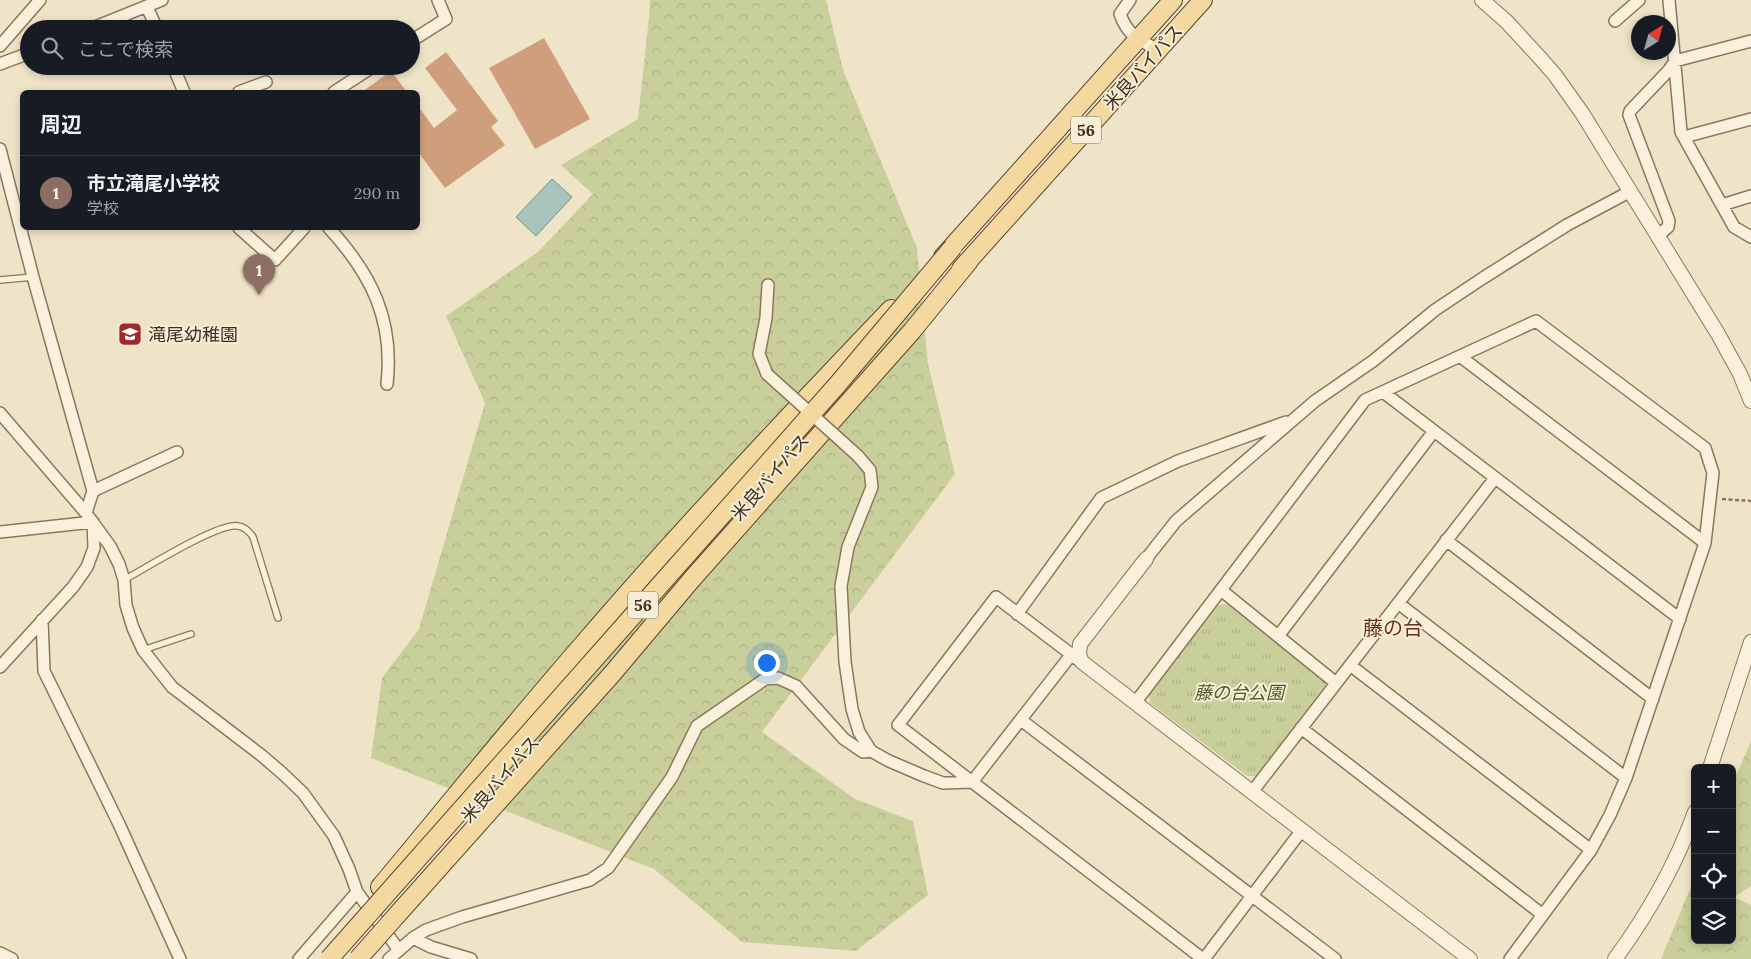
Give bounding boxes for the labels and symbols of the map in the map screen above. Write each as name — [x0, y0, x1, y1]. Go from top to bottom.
north arrow — [1631, 15, 1676, 60]
street label: 米良バイパス — [1098, 19, 1188, 115]
road number: 56 — [1071, 116, 1101, 144]
pin: 1 — [243, 254, 275, 295]
school or university icon: 滝尾幼稚園 — [117, 321, 143, 347]
place label: 滝尾幼稚園 — [148, 323, 238, 346]
street label: 米良バイパス — [726, 429, 814, 525]
road number: 56 — [628, 592, 658, 618]
district label: 藤の台 — [1363, 615, 1423, 640]
your location — [754, 650, 780, 676]
park label: 藤の台公園 — [1194, 681, 1287, 704]
street label: 米良バイパス — [456, 731, 544, 827]

